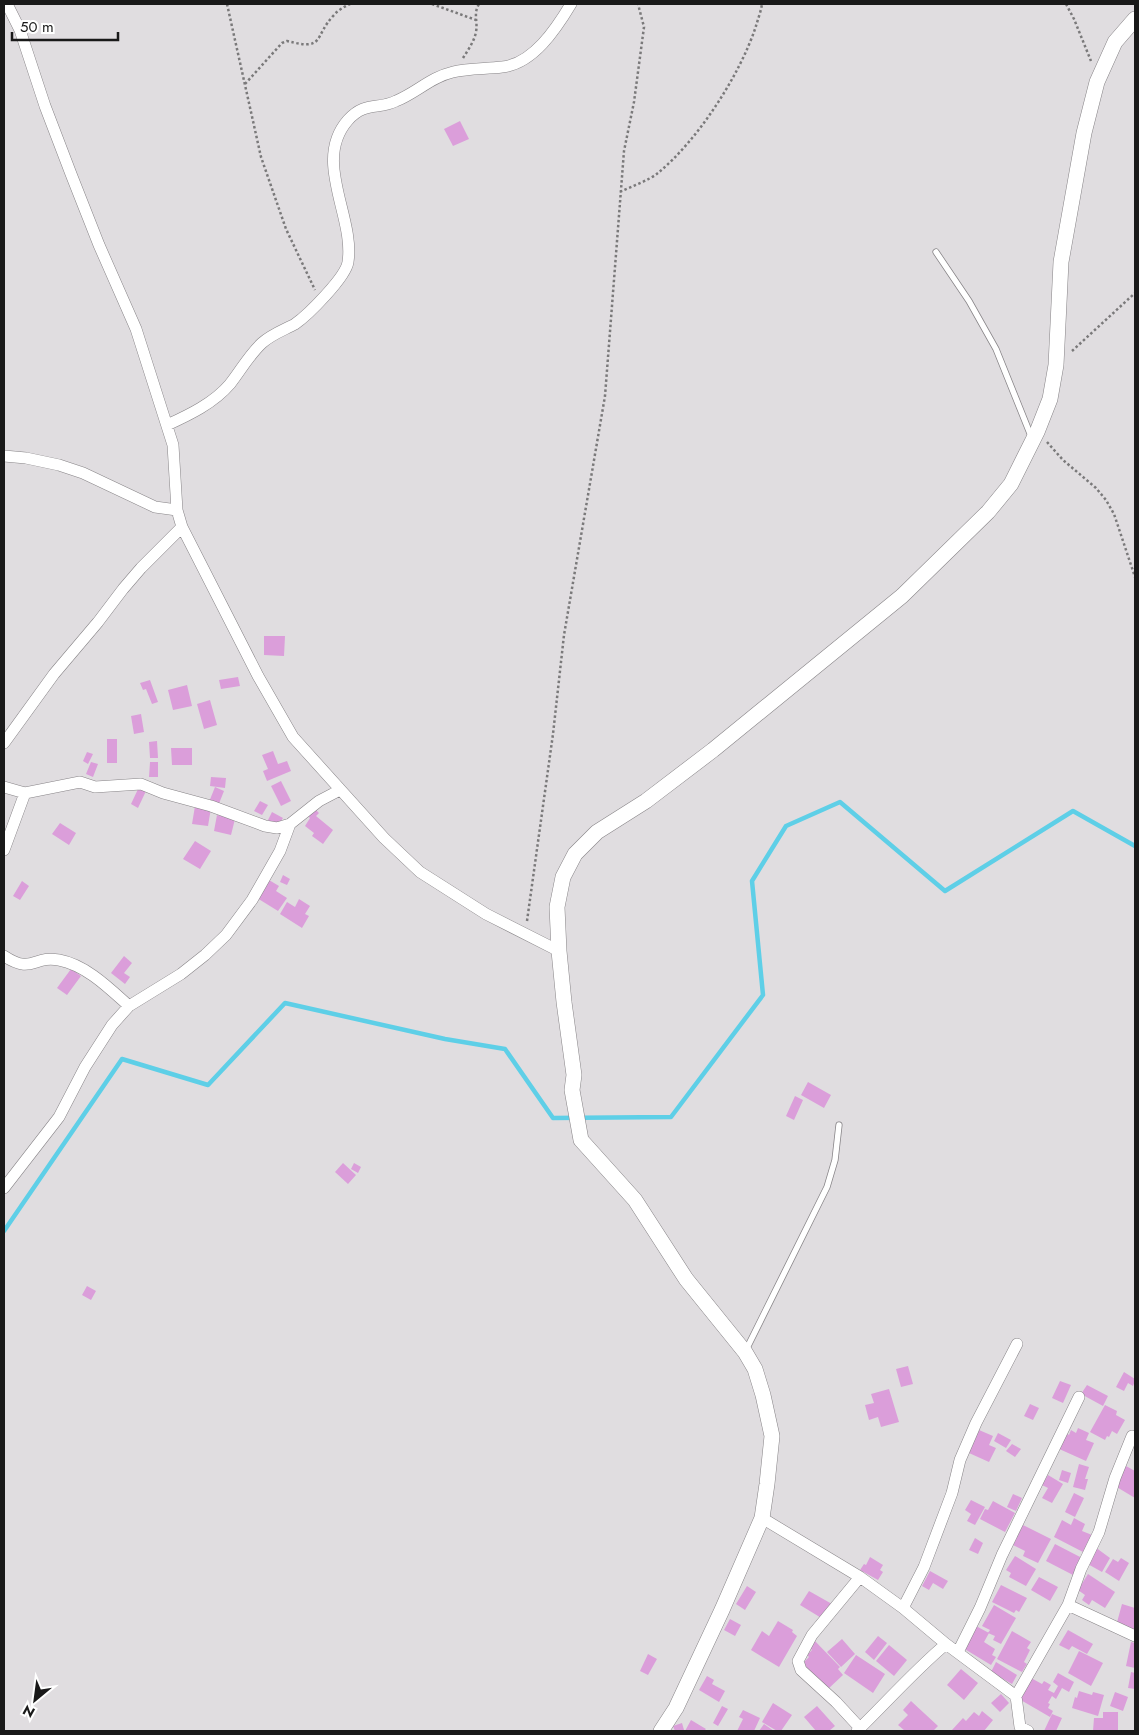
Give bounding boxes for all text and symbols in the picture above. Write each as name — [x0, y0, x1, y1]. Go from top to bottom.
scale bar — [12, 10, 119, 42]
text: 50 m — [20, 16, 54, 38]
north arrow — [10, 1675, 60, 1725]
text: N — [19, 1700, 38, 1723]

